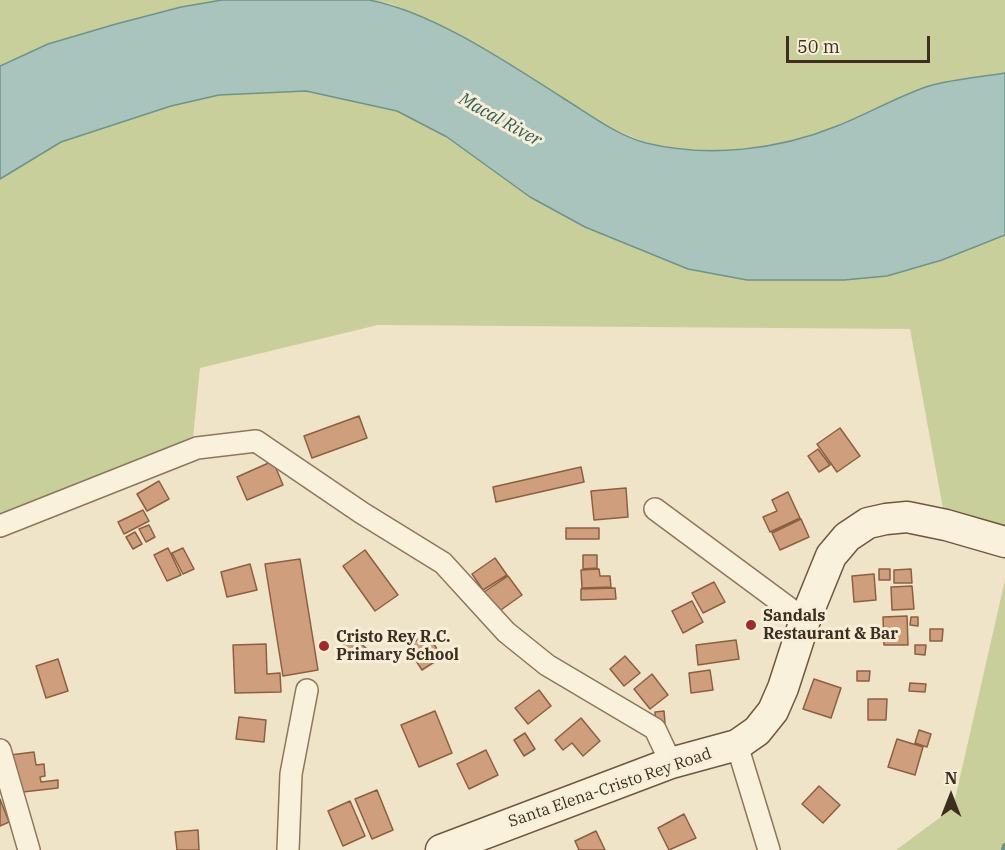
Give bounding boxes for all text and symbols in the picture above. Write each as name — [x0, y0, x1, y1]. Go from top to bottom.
scale bar — [789, 24, 933, 62]
text: 50 m — [797, 35, 840, 58]
water label: Macal River — [455, 88, 545, 152]
place label: Sandals Restaurant & Bar — [763, 606, 898, 644]
marker: Sandals Restaurant & Bar — [744, 618, 758, 632]
place label: Cristo Rey R.C. Primary School — [336, 627, 459, 665]
marker: Cristo Rey R.C. Primary School — [317, 639, 331, 653]
street label: Santa Elena-Cristo Rey Road — [506, 744, 714, 832]
north arrow — [921, 766, 981, 826]
text: N — [945, 768, 957, 788]

